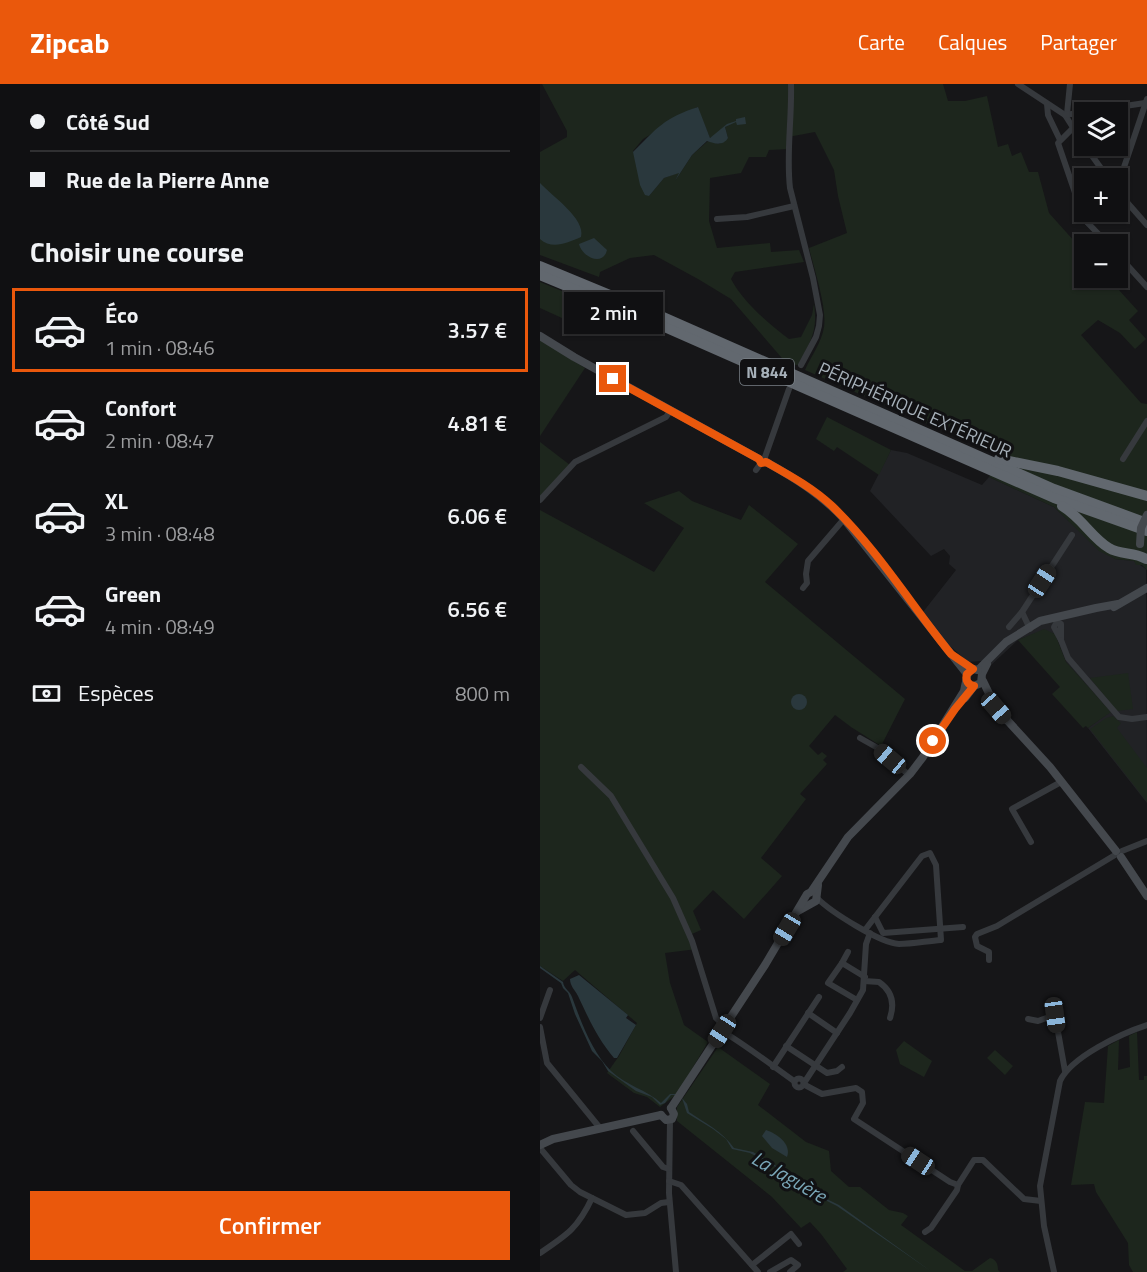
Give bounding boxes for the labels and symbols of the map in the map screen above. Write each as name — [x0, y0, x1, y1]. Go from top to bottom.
callout: 2 min — [563, 292, 662, 334]
street label: PÉRIPHÉRIQUE EXTÉRIEUR — [814, 355, 1016, 464]
road number: N 844 — [740, 359, 794, 385]
route end — [599, 365, 626, 392]
car — [1025, 561, 1059, 601]
car — [977, 689, 1015, 727]
route start — [919, 727, 946, 754]
car — [870, 741, 910, 777]
car — [770, 909, 804, 949]
car — [1044, 996, 1066, 1034]
car — [705, 1011, 739, 1051]
water label: La Jaguère — [746, 1143, 834, 1211]
car — [898, 1144, 938, 1178]

